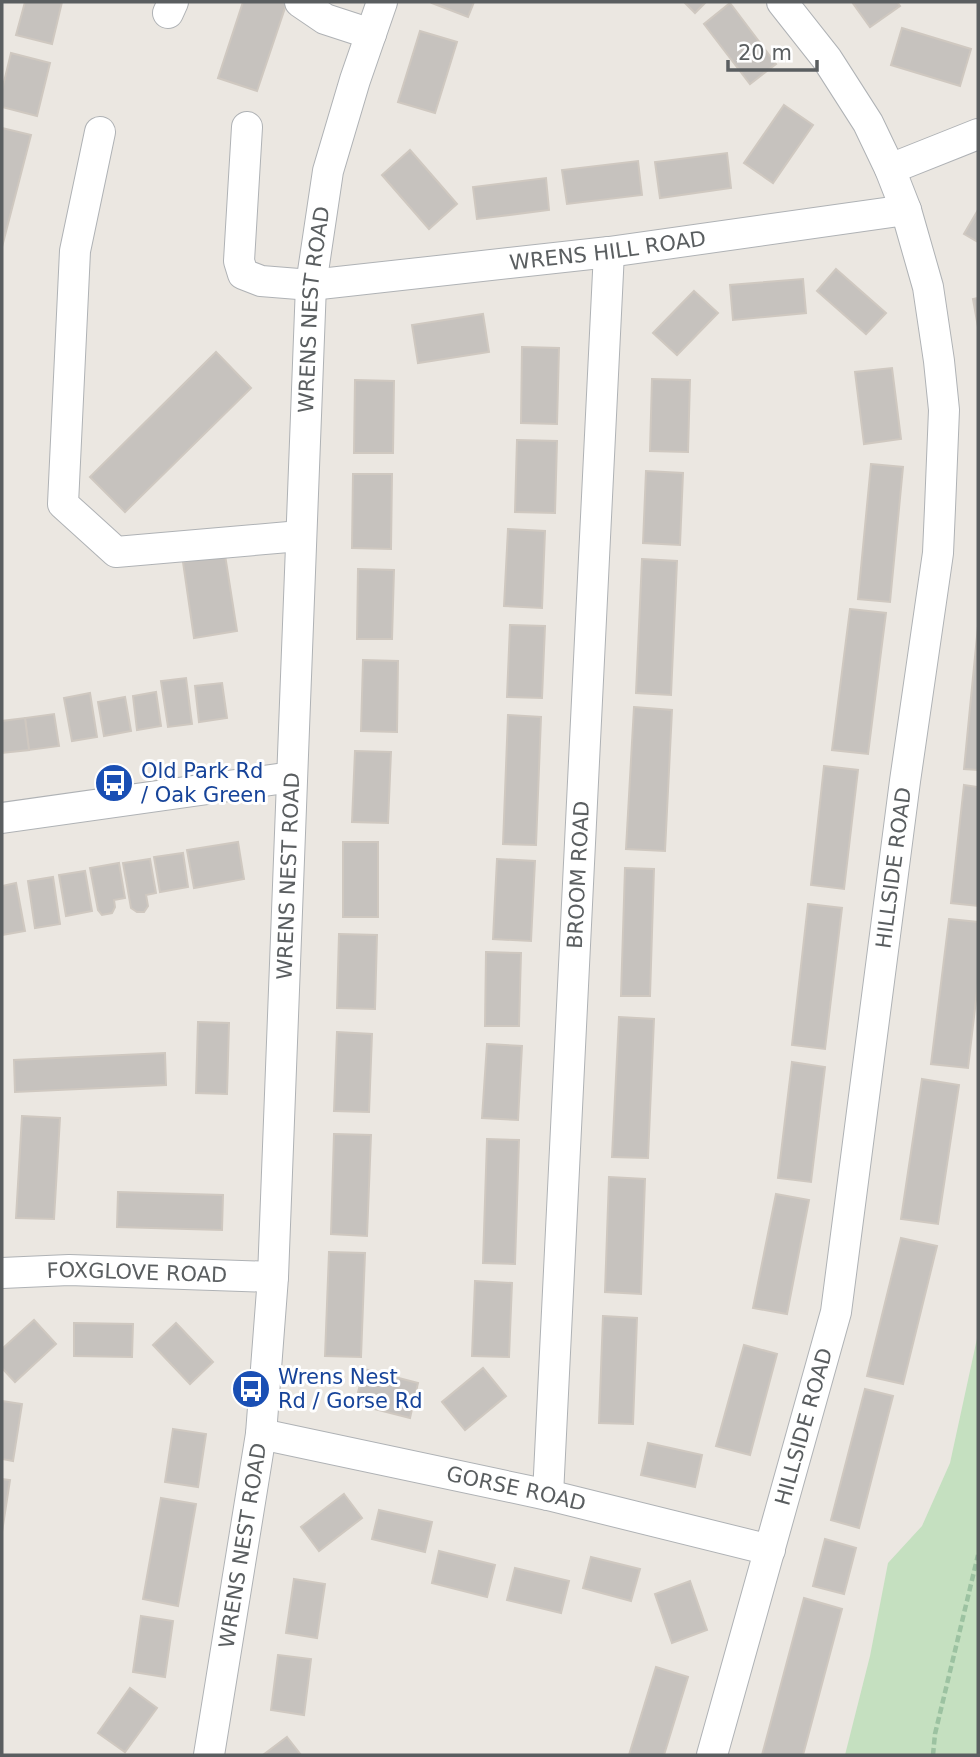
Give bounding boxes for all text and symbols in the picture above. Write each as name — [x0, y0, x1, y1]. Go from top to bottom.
scale bar — [728, 28, 817, 72]
text: 20 m — [738, 41, 792, 65]
street label: WRENS NEST ROAD — [294, 205, 335, 414]
street label: WRENS HILL ROAD — [508, 226, 707, 275]
place label: Old Park Rd / Oak Green — [141, 759, 267, 807]
bus stop icon: Old Park Rd / Oak Green — [93, 762, 135, 804]
street label: WRENS NEST ROAD — [272, 772, 304, 980]
street label: HILLSIDE ROAD — [871, 786, 916, 950]
street label: BROOM ROAD — [563, 800, 594, 949]
street label: FOXGLOVE ROAD — [46, 1258, 228, 1287]
street label: HILLSIDE ROAD — [770, 1345, 837, 1508]
place label: Wrens Nest Rd / Gorse Rd — [278, 1365, 423, 1413]
bus stop icon: Wrens Nest Rd / Gorse Rd — [230, 1368, 272, 1410]
street label: WRENS NEST ROAD — [214, 1441, 271, 1650]
street label: GORSE ROAD — [444, 1462, 588, 1516]

